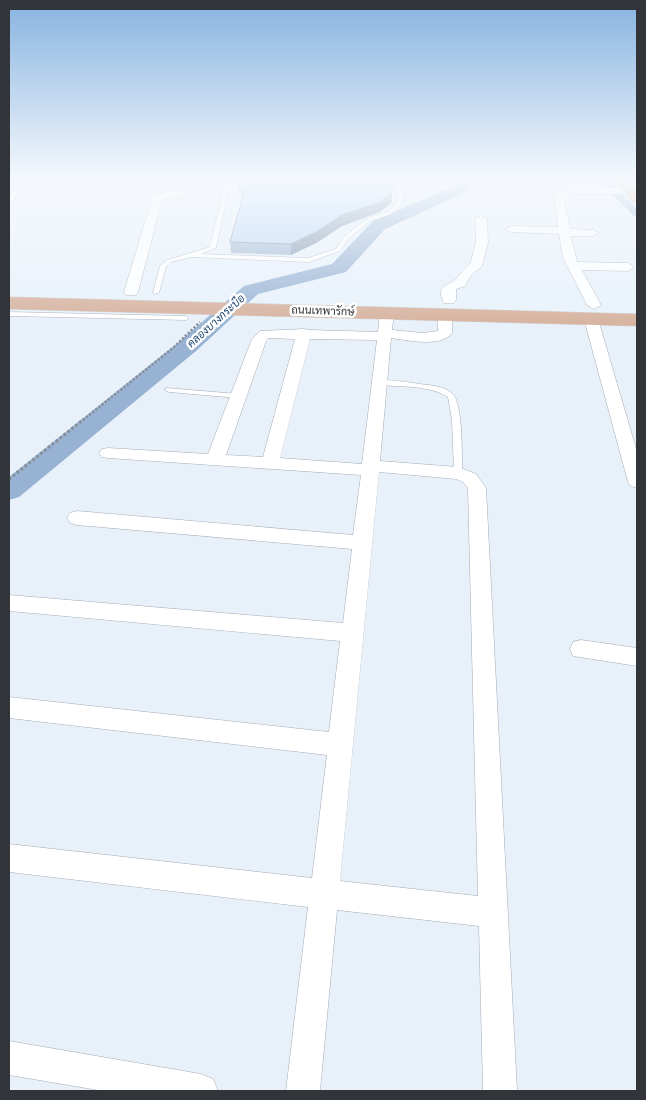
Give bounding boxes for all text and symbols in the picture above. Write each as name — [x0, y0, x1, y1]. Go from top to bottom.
water label: คลองบางกระบือ — [183, 290, 247, 350]
street label: ถนนเทพารักษ์ — [291, 301, 356, 319]

